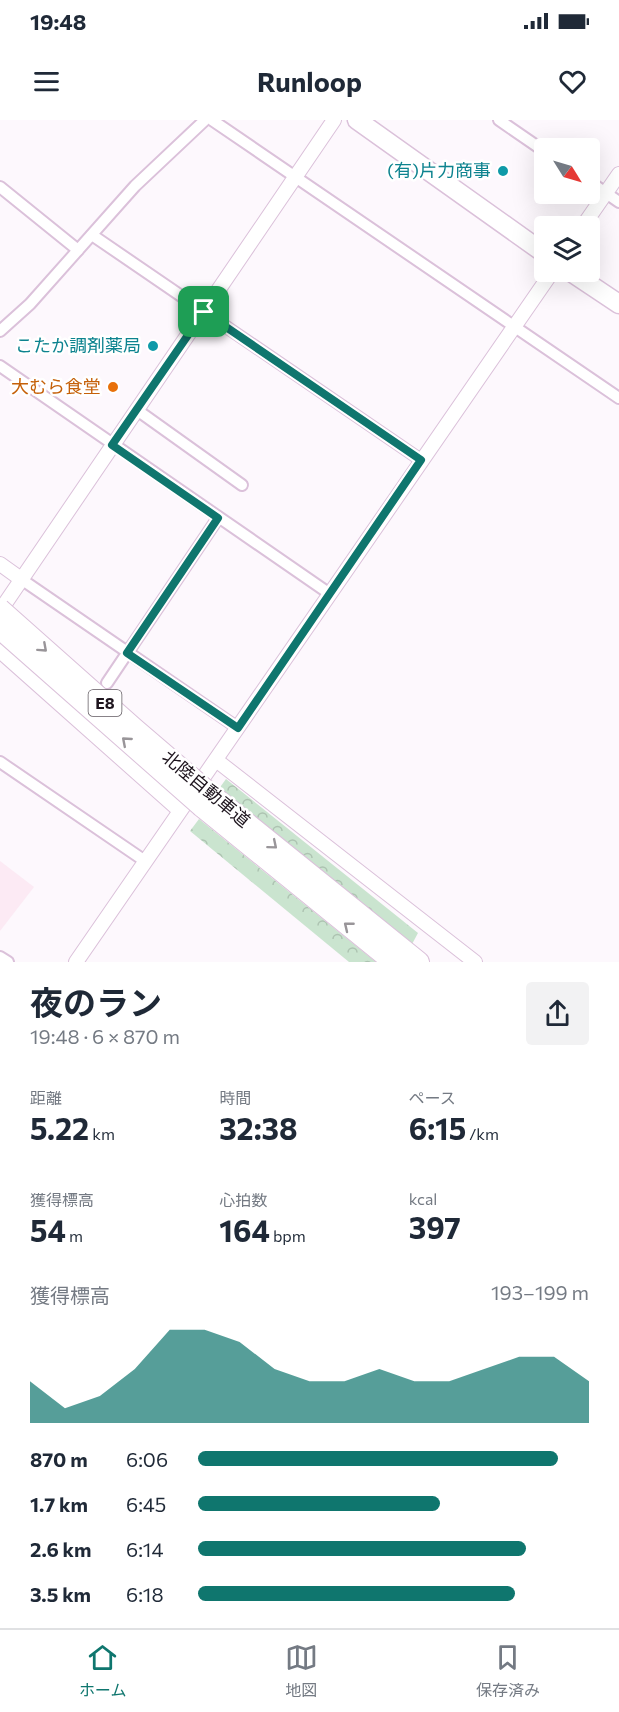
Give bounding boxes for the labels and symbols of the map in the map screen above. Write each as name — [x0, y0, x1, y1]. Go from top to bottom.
north arrow — [534, 138, 600, 204]
place label: (有)片力商事 — [387, 159, 491, 181]
marker: (有)片力商事 — [496, 164, 510, 178]
pin — [178, 286, 229, 337]
place label: こたか調剤薬局 — [15, 334, 141, 356]
marker: こたか調剤薬局 — [146, 339, 160, 353]
place label: 大むら食堂 — [11, 375, 101, 397]
marker: 大むら食堂 — [106, 380, 120, 394]
one-way arrow — [36, 641, 47, 652]
road number: E8 — [88, 690, 122, 716]
one-way arrow — [122, 738, 133, 749]
street label: 北陸自動車道 — [158, 745, 255, 831]
one-way arrow — [266, 838, 277, 849]
one-way arrow — [344, 922, 355, 933]

